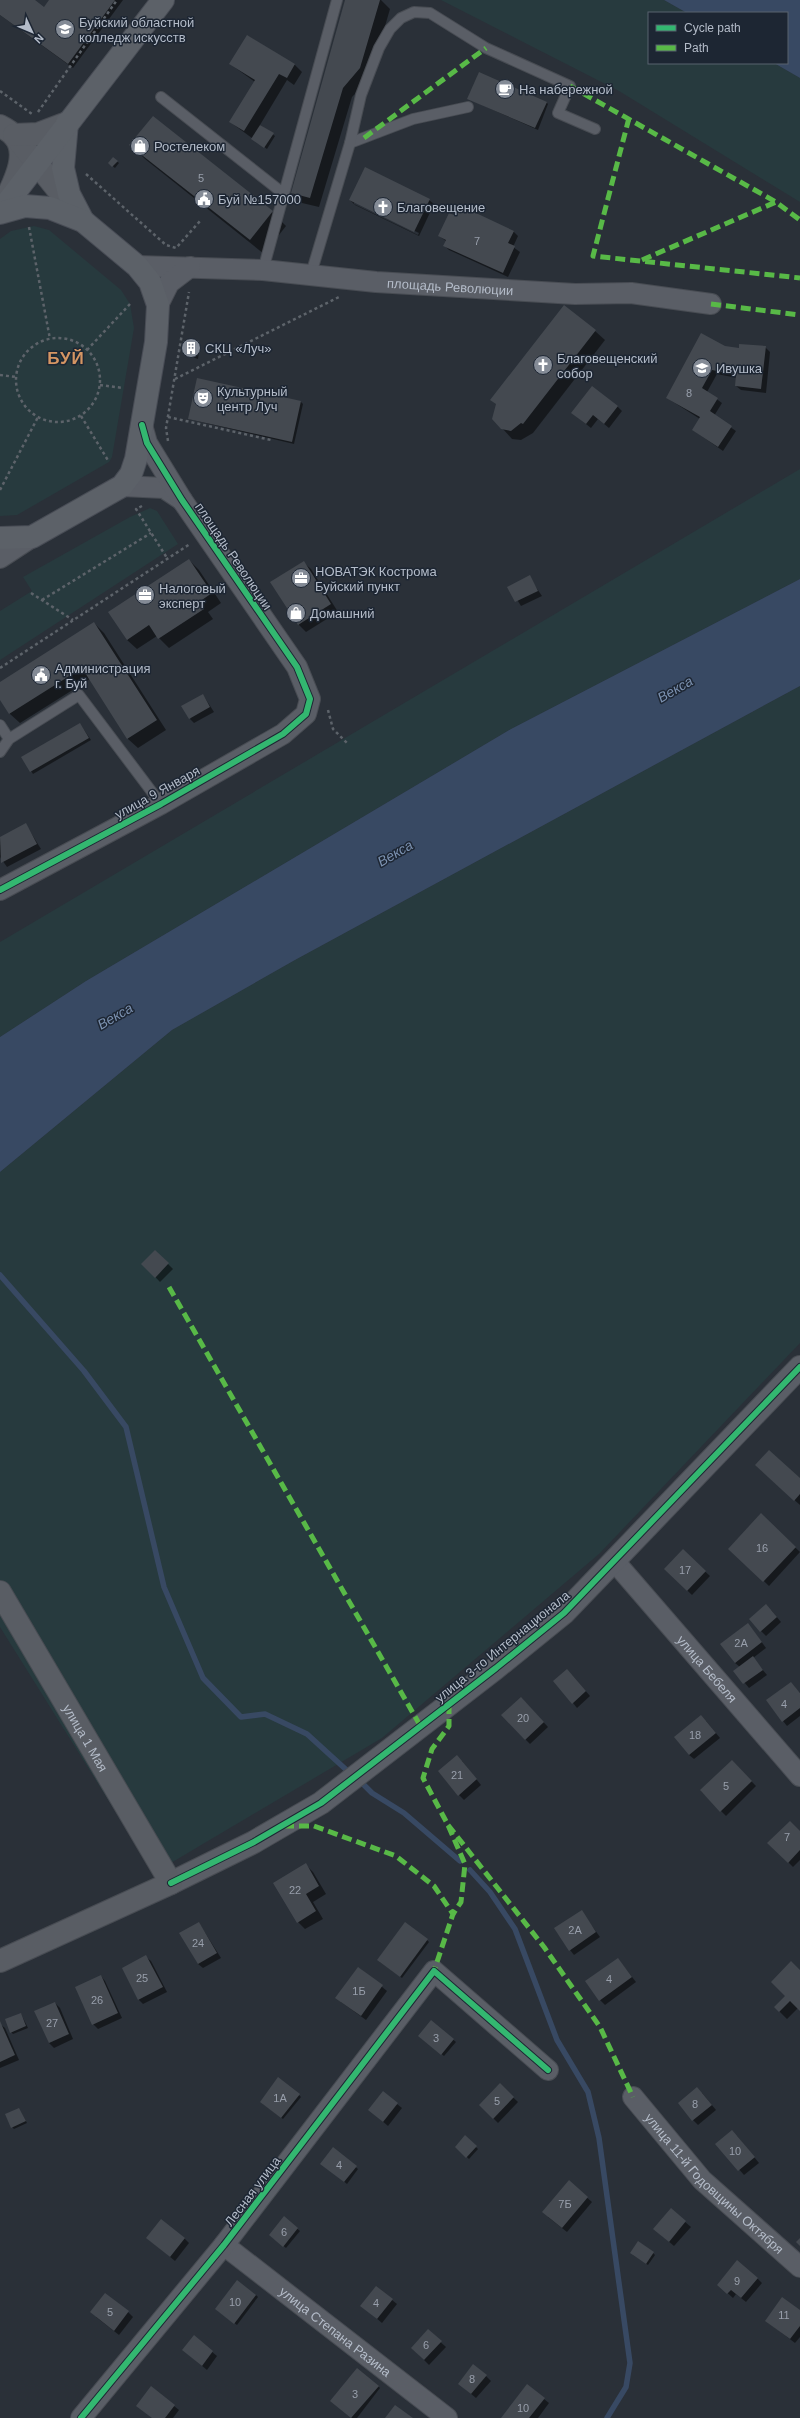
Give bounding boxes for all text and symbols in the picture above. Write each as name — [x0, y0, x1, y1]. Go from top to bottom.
north arrow — [12, 12, 52, 52]
legend — [648, 12, 788, 64]
place label: Буйский областной колледж искусств — [79, 15, 194, 45]
school or university icon: Буйский областной колледж искусств — [54, 18, 76, 40]
text: Cycle path — [684, 21, 741, 35]
text: N — [32, 32, 46, 46]
text: Path — [684, 41, 709, 55]
cafe icon: На набережной — [494, 78, 516, 100]
place label: На набережной — [519, 82, 613, 97]
shop icon: Ростелеком — [129, 135, 151, 157]
place label: Ростелеком — [154, 139, 225, 154]
house number: 5 — [198, 172, 204, 184]
public building icon: Буй №157000 — [193, 188, 215, 210]
place label: Буй №157000 — [218, 192, 301, 207]
church icon: Благовещение — [372, 196, 394, 218]
place label: Благовещение — [397, 200, 485, 215]
house number: 7 — [474, 235, 480, 247]
street label: площадь Революции — [387, 276, 514, 298]
building icon: СКЦ «Луч» — [180, 337, 202, 359]
place label: СКЦ «Луч» — [205, 341, 272, 356]
district label: БУЙ — [47, 349, 85, 368]
place label: Благовещенский собор — [557, 351, 658, 381]
church icon: Благовещенский собор — [532, 354, 554, 376]
school or university icon: Ивушка — [691, 357, 713, 379]
place label: Ивушка — [716, 361, 763, 376]
place label: Культурный центр Луч — [217, 384, 288, 414]
theatre icon: Культурный центр Луч — [192, 387, 214, 409]
house number: 8 — [686, 387, 692, 399]
street label: площадь Революции — [192, 500, 275, 613]
place label: НОВАТЭК Кострома Буйский пункт — [315, 564, 438, 594]
office icon: НОВАТЭК Кострома Буйский пункт — [290, 567, 312, 589]
place label: Налоговый эксперт — [159, 581, 226, 611]
office icon: Налоговый эксперт — [134, 584, 156, 606]
shop icon: Домашний — [285, 602, 307, 624]
place label: Домашний — [310, 606, 374, 621]
place label: Администрация г. Буй — [55, 661, 151, 691]
public building icon: Администрация г. Буй — [30, 664, 52, 686]
water label: Векса — [654, 672, 696, 706]
street label: улица 9 Января — [112, 763, 202, 822]
water label: Векса — [374, 836, 416, 870]
water label: Векса — [94, 999, 136, 1033]
house number: 16 — [756, 1542, 768, 1554]
house number: 17 — [679, 1564, 691, 1576]
street label: улица 3-го Интернационала — [432, 1587, 573, 1705]
street label: улица Бебеля — [674, 1632, 740, 1706]
house number: 2А — [734, 1637, 748, 1649]
house number: 4 — [781, 1698, 787, 1710]
street label: улица 1 Мая — [60, 1702, 111, 1774]
house number: 20 — [517, 1712, 529, 1724]
house number: 18 — [689, 1729, 701, 1741]
house number: 21 — [451, 1769, 463, 1781]
house number: 5 — [723, 1780, 729, 1792]
house number: 7 — [784, 1831, 790, 1843]
house number: 22 — [289, 1884, 301, 1896]
house number: 2А — [568, 1924, 582, 1936]
house number: 24 — [192, 1937, 204, 1949]
house number: 25 — [136, 1972, 148, 1984]
house number: 4 — [606, 1973, 612, 1985]
house number: 1Б — [352, 1985, 366, 1997]
house number: 26 — [91, 1994, 103, 2006]
house number: 27 — [46, 2017, 58, 2029]
house number: 3 — [433, 2032, 439, 2044]
house number: 1А — [273, 2092, 287, 2104]
house number: 5 — [494, 2095, 500, 2107]
house number: 8 — [692, 2098, 698, 2110]
street label: улица 11-й Годовщины Октября — [642, 2110, 787, 2257]
house number: 10 — [729, 2145, 741, 2157]
street label: Лесная улица — [221, 2153, 284, 2229]
house number: 4 — [336, 2159, 342, 2171]
house number: 7Б — [558, 2198, 572, 2210]
house number: 6 — [281, 2226, 287, 2238]
house number: 9 — [734, 2275, 740, 2287]
street label: улица Степана Разина — [276, 2284, 394, 2380]
house number: 10 — [229, 2296, 241, 2308]
house number: 4 — [373, 2297, 379, 2309]
house number: 5 — [107, 2306, 113, 2318]
house number: 11 — [778, 2309, 790, 2321]
house number: 6 — [423, 2339, 429, 2351]
house number: 8 — [469, 2373, 475, 2385]
house number: 3 — [352, 2388, 358, 2400]
house number: 10 — [517, 2402, 529, 2414]

